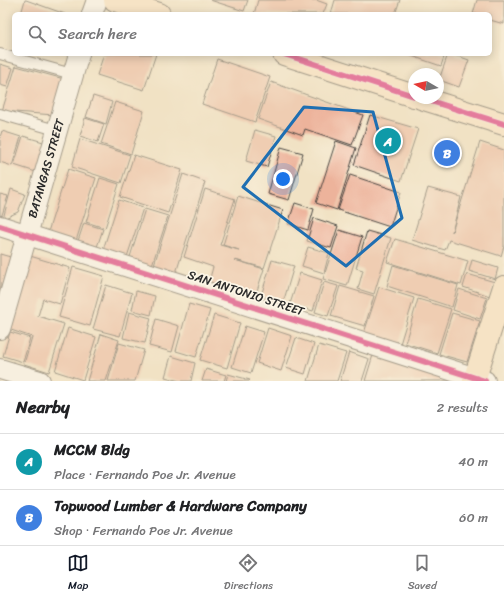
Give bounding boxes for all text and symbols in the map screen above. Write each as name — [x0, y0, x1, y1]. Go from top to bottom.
search box — [12, 12, 492, 56]
text: Search here — [58, 21, 137, 47]
icon: search — [26, 23, 48, 45]
north arrow — [408, 68, 444, 104]
street label: BATANGAS STREET — [21, 115, 71, 221]
pin: A — [375, 126, 401, 156]
pin: B — [434, 138, 460, 168]
your location — [273, 169, 293, 189]
street label: SAN ANTONIO STREET — [185, 264, 308, 323]
text: Nearby — [16, 392, 70, 422]
text: 2 results — [437, 396, 488, 419]
text: MCCM Bldg — [54, 437, 130, 463]
text: A — [25, 450, 33, 473]
text: 40 m — [458, 450, 488, 473]
text: Place · Fernando Poe Jr. Avenue — [54, 463, 236, 486]
text: Topwood Lumber & Hardware Company — [54, 493, 307, 519]
text: B — [25, 506, 33, 529]
text: 60 m — [459, 506, 488, 529]
text: Shop · Fernando Poe Jr. Avenue — [54, 519, 233, 542]
tab: Map — [67, 552, 89, 595]
tab: Directions — [224, 552, 273, 595]
tab: Saved — [408, 552, 437, 595]

